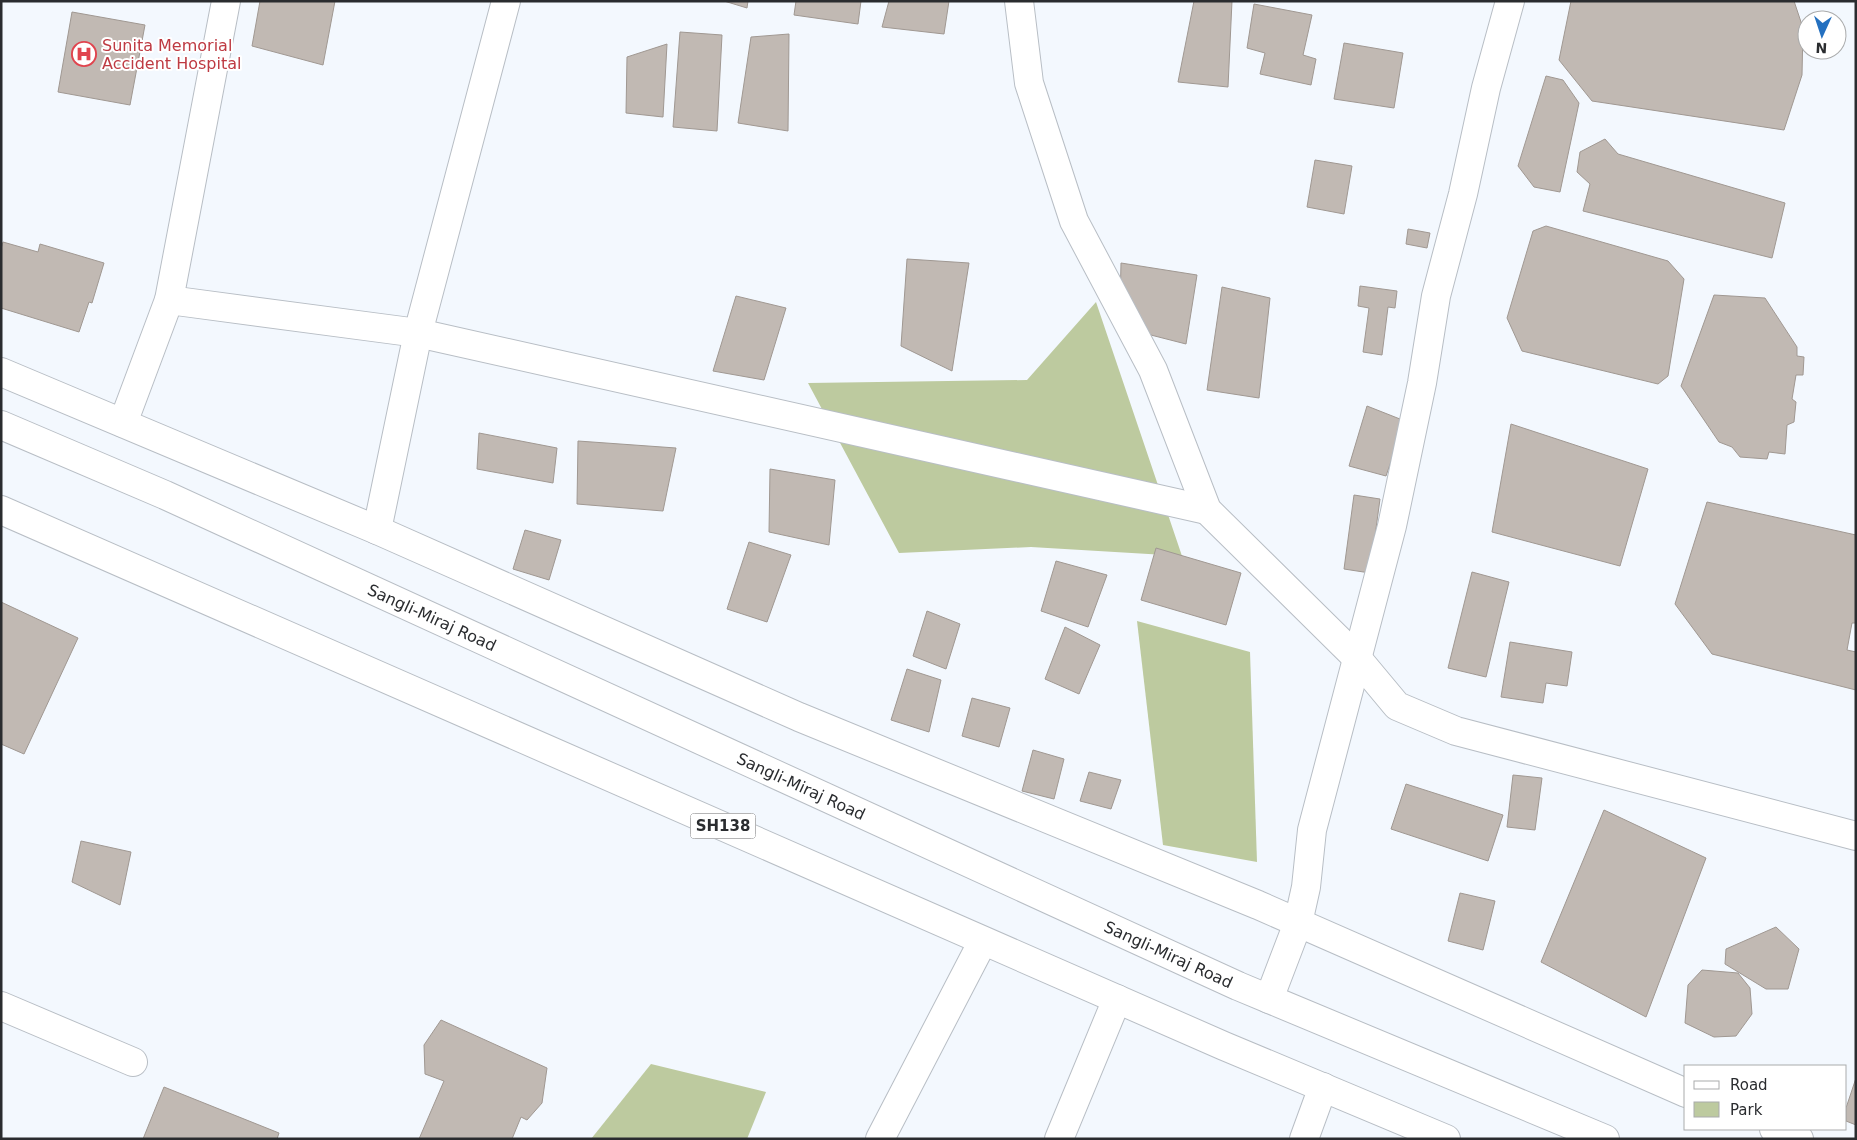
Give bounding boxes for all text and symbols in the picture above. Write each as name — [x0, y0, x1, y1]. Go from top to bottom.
north arrow — [1797, 10, 1847, 60]
place label: Sunita Memorial Accident Hospital — [102, 36, 241, 73]
text: N — [1815, 40, 1828, 56]
hospital icon: Sunita Memorial Accident Hospital — [71, 41, 97, 67]
street label: Sangli-Miraj Road — [365, 580, 499, 655]
street label: Sangli-Miraj Road — [734, 749, 868, 824]
road number: SH138 — [690, 814, 756, 838]
street label: Sangli-Miraj Road — [1101, 917, 1236, 992]
legend — [1684, 1065, 1847, 1130]
text: Road — [1730, 1076, 1768, 1094]
text: Park — [1730, 1101, 1763, 1119]

